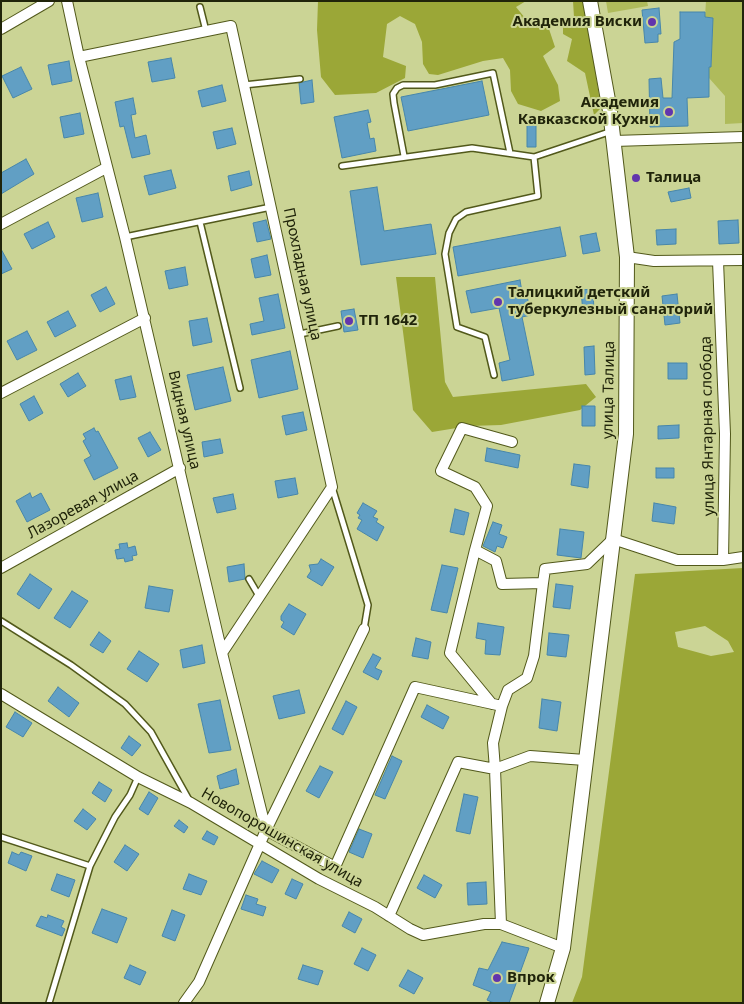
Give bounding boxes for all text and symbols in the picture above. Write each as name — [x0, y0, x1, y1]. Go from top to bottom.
place label: Академия Виски — [513, 13, 642, 31]
marker: Академия Виски — [646, 16, 658, 28]
place label: Академия Кавказской Кухни — [518, 94, 659, 129]
marker: Академия Кавказской Кухни — [663, 106, 675, 118]
place label: Талица — [646, 169, 701, 187]
marker: Талица — [630, 172, 642, 184]
street label: Прохладная улица — [279, 206, 325, 342]
place label: Талицкий детский туберкулезный санаторий — [508, 284, 713, 319]
marker: Талицкий детский туберкулезный санаторий — [492, 296, 504, 308]
place label: ТП 1642 — [359, 312, 417, 330]
marker: ТП 1642 — [343, 315, 355, 327]
street label: улица Янтарная слобода — [697, 336, 719, 516]
street label: улица Талица — [599, 341, 619, 439]
street label: Видная улица — [164, 369, 204, 471]
street label: Лазоревая улица — [24, 467, 142, 543]
street label: Новопорошинская улица — [198, 784, 366, 892]
place label: Впрок — [507, 969, 555, 987]
marker: Впрок — [491, 972, 503, 984]

